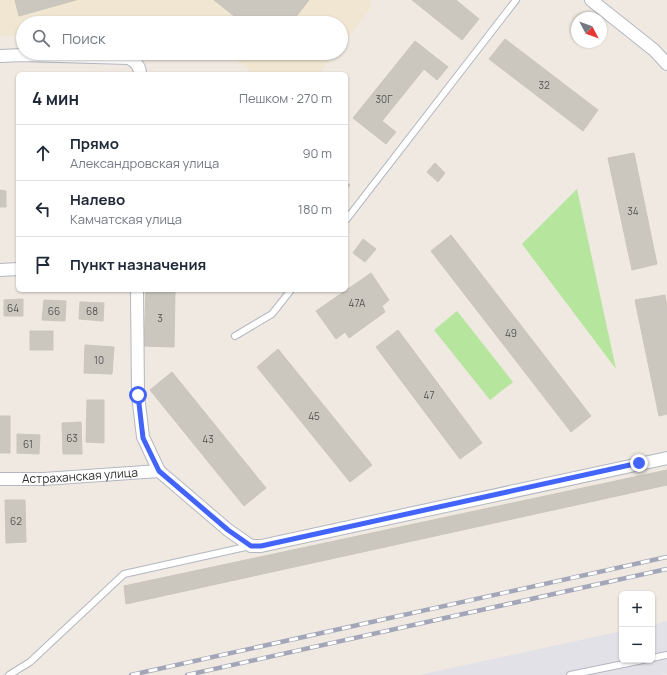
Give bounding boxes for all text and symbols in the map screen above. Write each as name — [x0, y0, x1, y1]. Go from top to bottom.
north arrow — [571, 12, 607, 48]
search box — [16, 16, 348, 60]
icon: search — [30, 27, 52, 49]
text: Поиск — [62, 28, 106, 49]
house number: 32 — [538, 78, 550, 92]
text: 4 мин — [32, 87, 79, 110]
text: Пешком · 270 m — [239, 89, 332, 107]
house number: 30Г — [376, 92, 393, 106]
text: Прямо — [70, 133, 119, 154]
icon: ahead — [32, 142, 54, 164]
text: 90 m — [302, 144, 332, 162]
text: Александровская улица — [70, 154, 219, 172]
text: Налево — [70, 189, 125, 210]
icon: left — [32, 198, 54, 220]
text: 180 m — [298, 200, 332, 218]
house number: 34 — [627, 204, 639, 218]
text: Камчатская улица — [70, 210, 182, 228]
icon: arrive — [32, 254, 54, 276]
text: Пункт назначения — [70, 254, 206, 275]
house number: 47А — [349, 296, 366, 310]
house number: 64 — [7, 301, 19, 315]
house number: 66 — [48, 304, 60, 318]
house number: 68 — [86, 304, 98, 318]
house number: 3 — [157, 311, 163, 325]
house number: 49 — [505, 326, 517, 340]
house number: 10 — [94, 353, 104, 367]
route start — [129, 386, 147, 404]
house number: 47 — [424, 388, 434, 402]
house number: 45 — [308, 409, 320, 423]
house number: 63 — [66, 431, 78, 445]
house number: 43 — [202, 432, 214, 446]
house number: 61 — [23, 437, 33, 451]
route end — [630, 454, 648, 472]
street label: Астраханская улица — [22, 463, 138, 487]
house number: 62 — [10, 514, 22, 528]
map controls — [619, 591, 655, 663]
button: + — [619, 591, 655, 627]
button: − — [619, 627, 655, 663]

